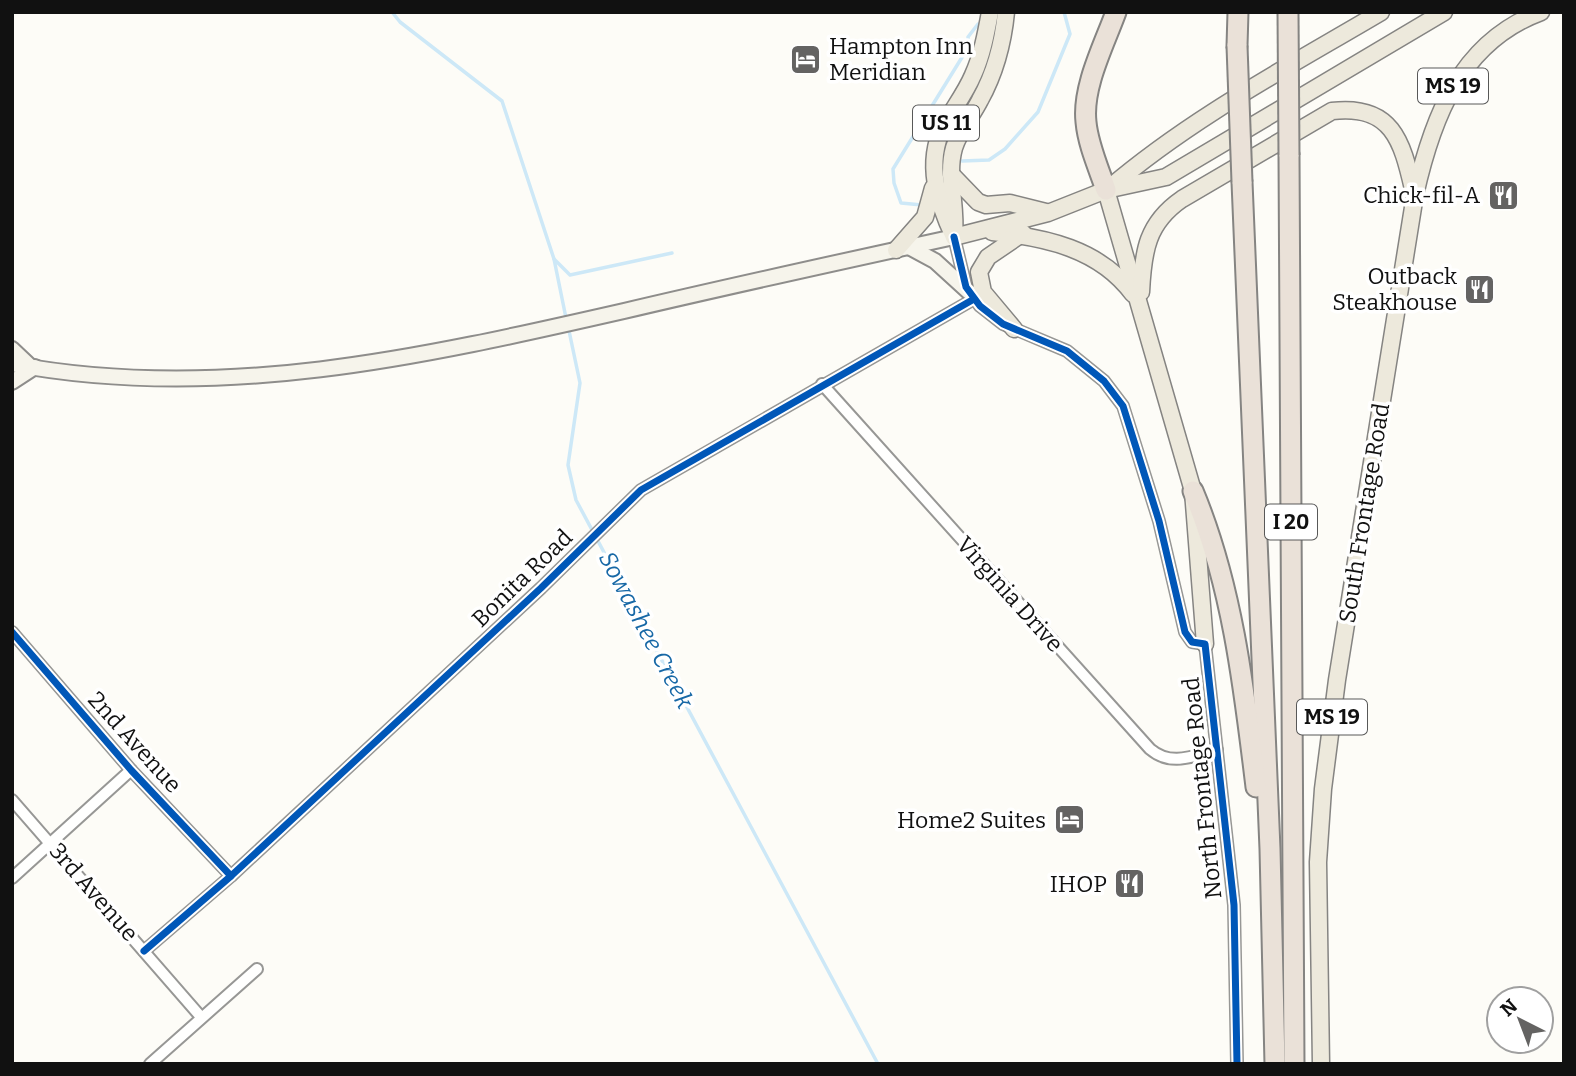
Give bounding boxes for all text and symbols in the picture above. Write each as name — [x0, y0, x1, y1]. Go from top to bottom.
place label: Hampton Inn Meridian — [829, 32, 973, 86]
hotel icon: Hampton Inn Meridian — [789, 42, 823, 76]
road number: MS 19 — [1418, 68, 1488, 104]
road number: US 11 — [913, 106, 979, 140]
restaurant icon: Chick-fil-A — [1486, 178, 1520, 212]
place label: Chick-fil-A — [1363, 181, 1481, 209]
place label: Outback Steakhouse — [1332, 262, 1457, 316]
restaurant icon: Outback Steakhouse — [1463, 272, 1497, 306]
street label: South Frontage Road — [1333, 401, 1395, 625]
road number: I 20 — [1265, 504, 1317, 540]
street label: Bonita Road — [466, 523, 578, 633]
street label: Virginia Drive — [951, 530, 1069, 658]
water label: Sowashee Creek — [593, 547, 700, 714]
street label: North Frontage Road — [1176, 675, 1228, 900]
street label: 2nd Avenue — [82, 686, 188, 798]
road number: MS 19 — [1297, 700, 1367, 734]
hotel icon: Home2 Suites — [1052, 803, 1086, 837]
place label: Home2 Suites — [897, 806, 1046, 834]
street label: 3rd Avenue — [44, 837, 144, 947]
restaurant icon: IHOP — [1113, 867, 1147, 901]
place label: IHOP — [1050, 870, 1107, 898]
north arrow — [1485, 985, 1555, 1055]
text: N — [1496, 994, 1522, 1021]

